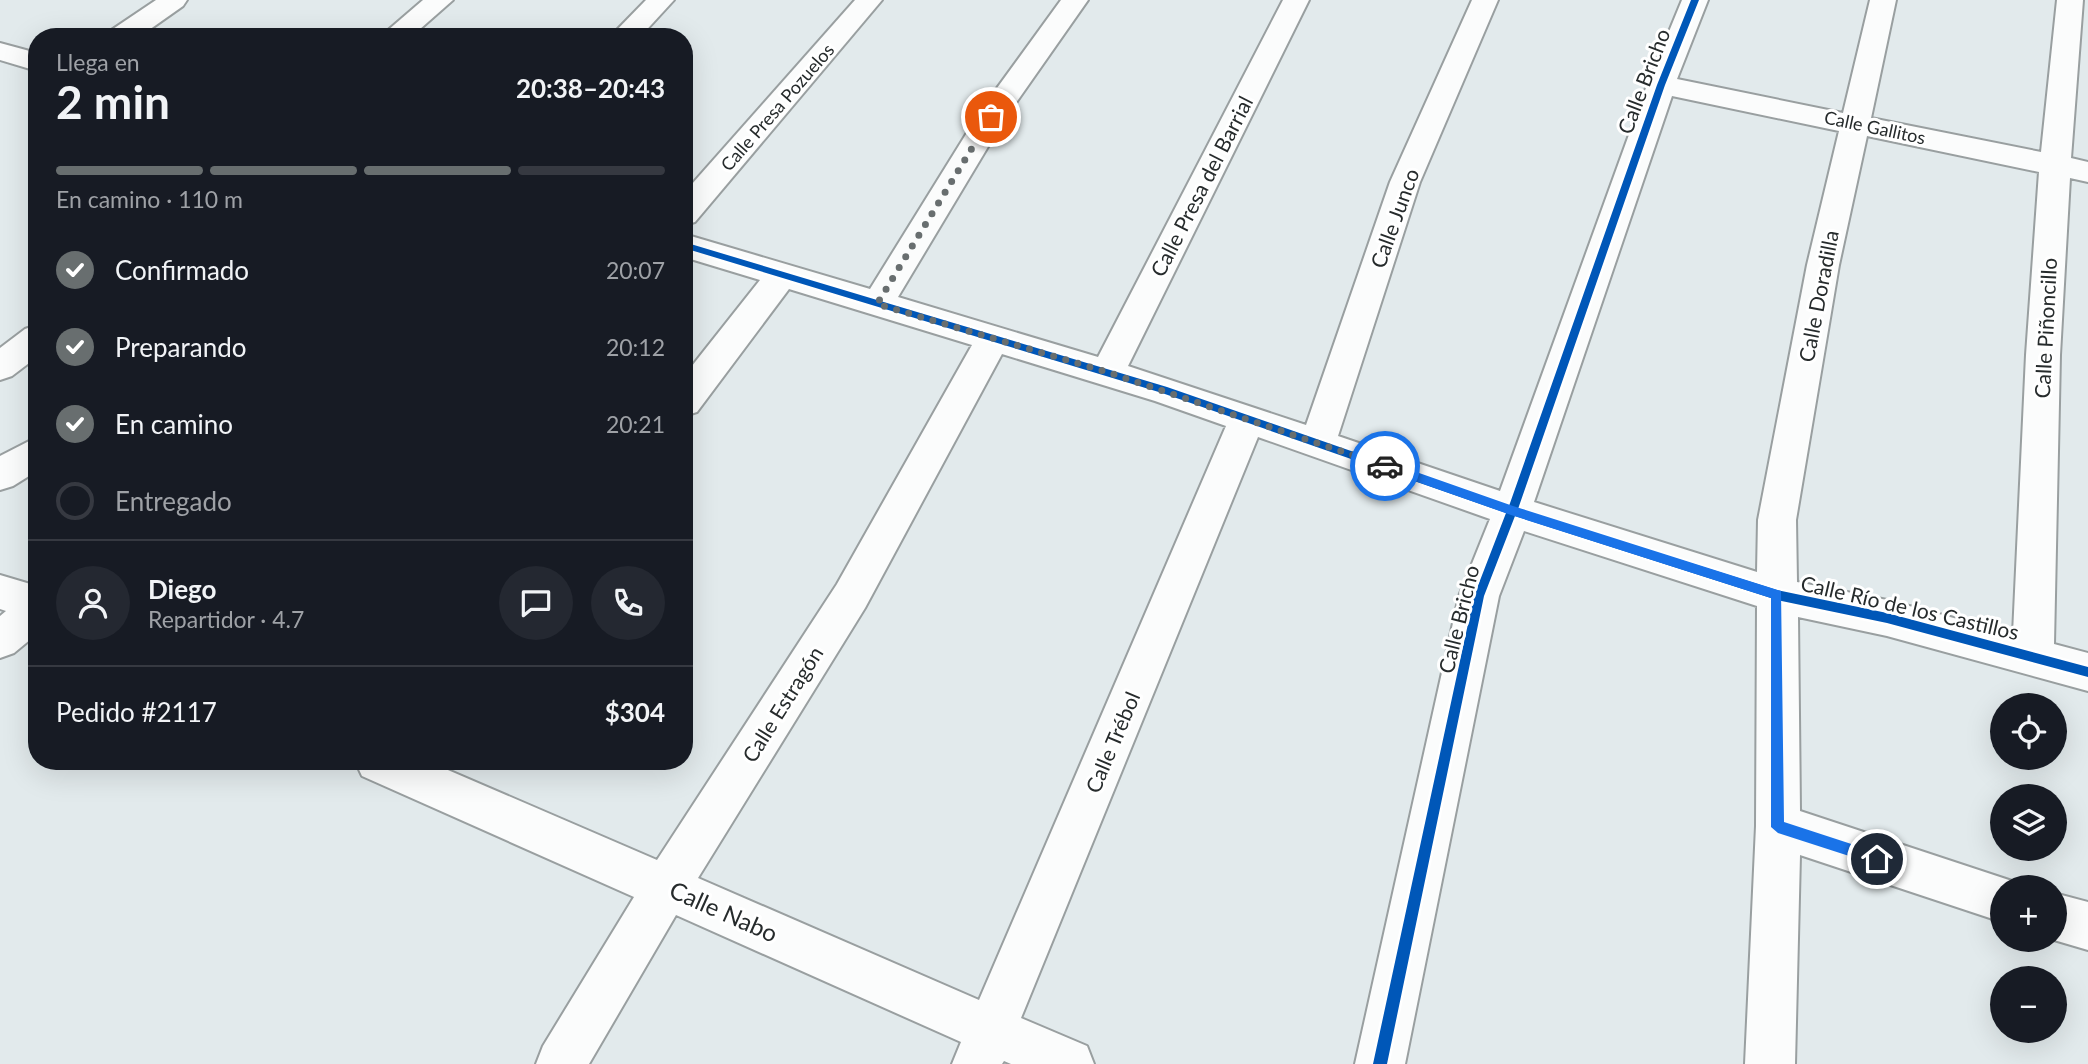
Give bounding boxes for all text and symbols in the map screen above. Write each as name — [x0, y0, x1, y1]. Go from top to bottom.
street label: Calle Bricho — [1612, 25, 1675, 137]
street label: Calle Presa Pozuelos — [716, 39, 838, 175]
text: Llega en — [56, 48, 140, 76]
text: 20:38–20:43 — [516, 72, 665, 104]
text: 2 min — [56, 74, 170, 129]
pin — [961, 87, 1021, 147]
street label: Calle Presa del Barrial — [1145, 92, 1257, 280]
icon: bag — [972, 98, 1010, 136]
street label: Calle Gallitos — [1822, 106, 1928, 148]
street label: Calle Junco — [1364, 165, 1424, 271]
text: En camino · 110 m — [56, 185, 243, 213]
street label: Calle Doradilla — [1793, 228, 1843, 364]
icon: check — [56, 251, 94, 289]
text: Confirmado — [115, 254, 249, 286]
text: 20:07 — [606, 256, 665, 284]
street label: Calle Piñoncillo — [2029, 257, 2061, 399]
icon: check — [56, 328, 94, 366]
text: Preparando — [115, 331, 247, 363]
text: 20:12 — [606, 333, 665, 361]
icon: check — [56, 405, 94, 443]
text: En camino — [115, 408, 233, 440]
text: 20:21 — [606, 410, 665, 438]
courier — [1350, 431, 1420, 501]
icon: car — [1366, 447, 1404, 485]
text: Entregado — [115, 485, 232, 517]
street label: Calle Bricho — [1433, 562, 1484, 676]
button: person — [56, 566, 130, 640]
button: chat — [499, 566, 573, 640]
button: phone — [591, 566, 665, 640]
street label: Calle Río de los Castillos — [1798, 570, 2022, 644]
text: Diego — [148, 573, 216, 605]
text: Repartidor · 4.7 — [148, 605, 304, 633]
street label: Calle Estragón — [736, 642, 828, 766]
street label: Calle Trébol — [1080, 688, 1144, 796]
map controls — [1990, 693, 2067, 1043]
button: locate — [1990, 693, 2067, 770]
text: Pedido #2117 — [56, 696, 217, 728]
text: $304 — [605, 696, 665, 728]
button: layers — [1990, 784, 2067, 861]
pin — [1847, 829, 1907, 889]
icon: home — [1858, 840, 1896, 878]
street label: Calle Nabo — [666, 874, 782, 948]
button: + — [1990, 875, 2067, 952]
button: − — [1990, 966, 2067, 1043]

